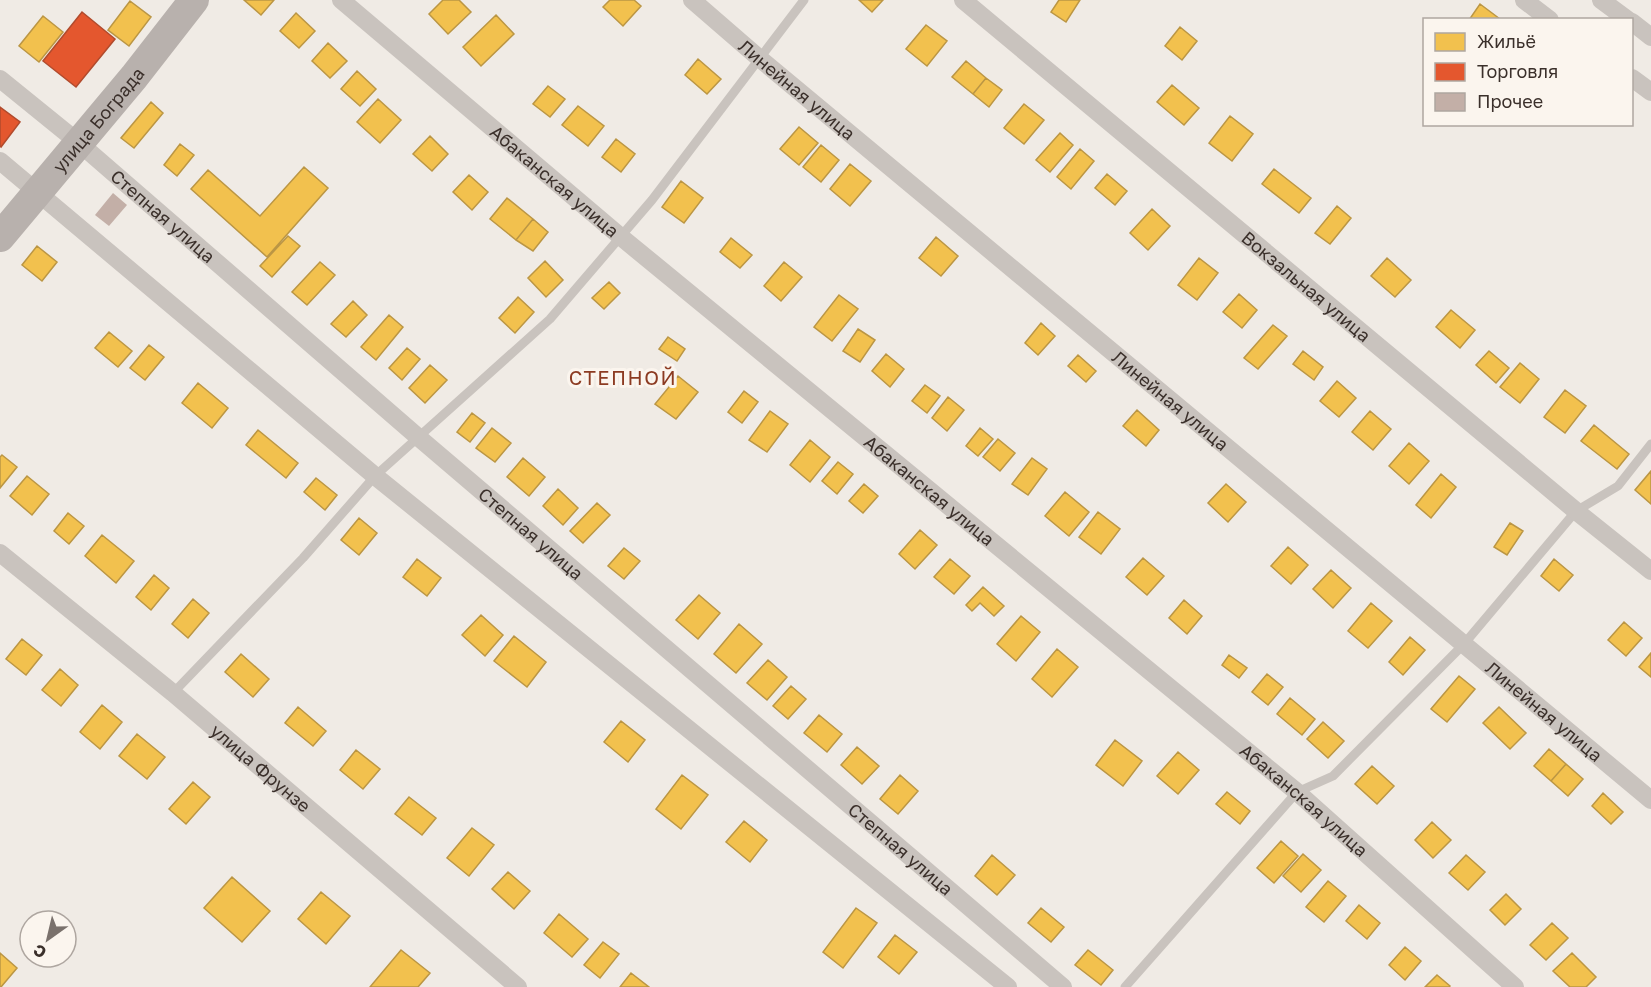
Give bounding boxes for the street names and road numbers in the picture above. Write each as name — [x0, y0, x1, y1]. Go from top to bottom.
street label: Линейная улица — [734, 35, 860, 144]
street label: улица Бограда — [48, 63, 149, 177]
street label: Абаканская улица — [486, 120, 624, 242]
street label: Степная улица — [106, 165, 220, 267]
street label: Вокзальная улица — [1237, 226, 1375, 346]
street label: Линейная улица — [1108, 346, 1233, 455]
street label: Абаканская улица — [860, 430, 999, 550]
street label: Степная улица — [474, 483, 588, 584]
street label: Линейная улица — [1481, 656, 1607, 766]
street label: улица Фрунзе — [206, 719, 315, 817]
street label: Абаканская улица — [1236, 739, 1372, 861]
street label: Степная улица — [844, 798, 958, 900]

